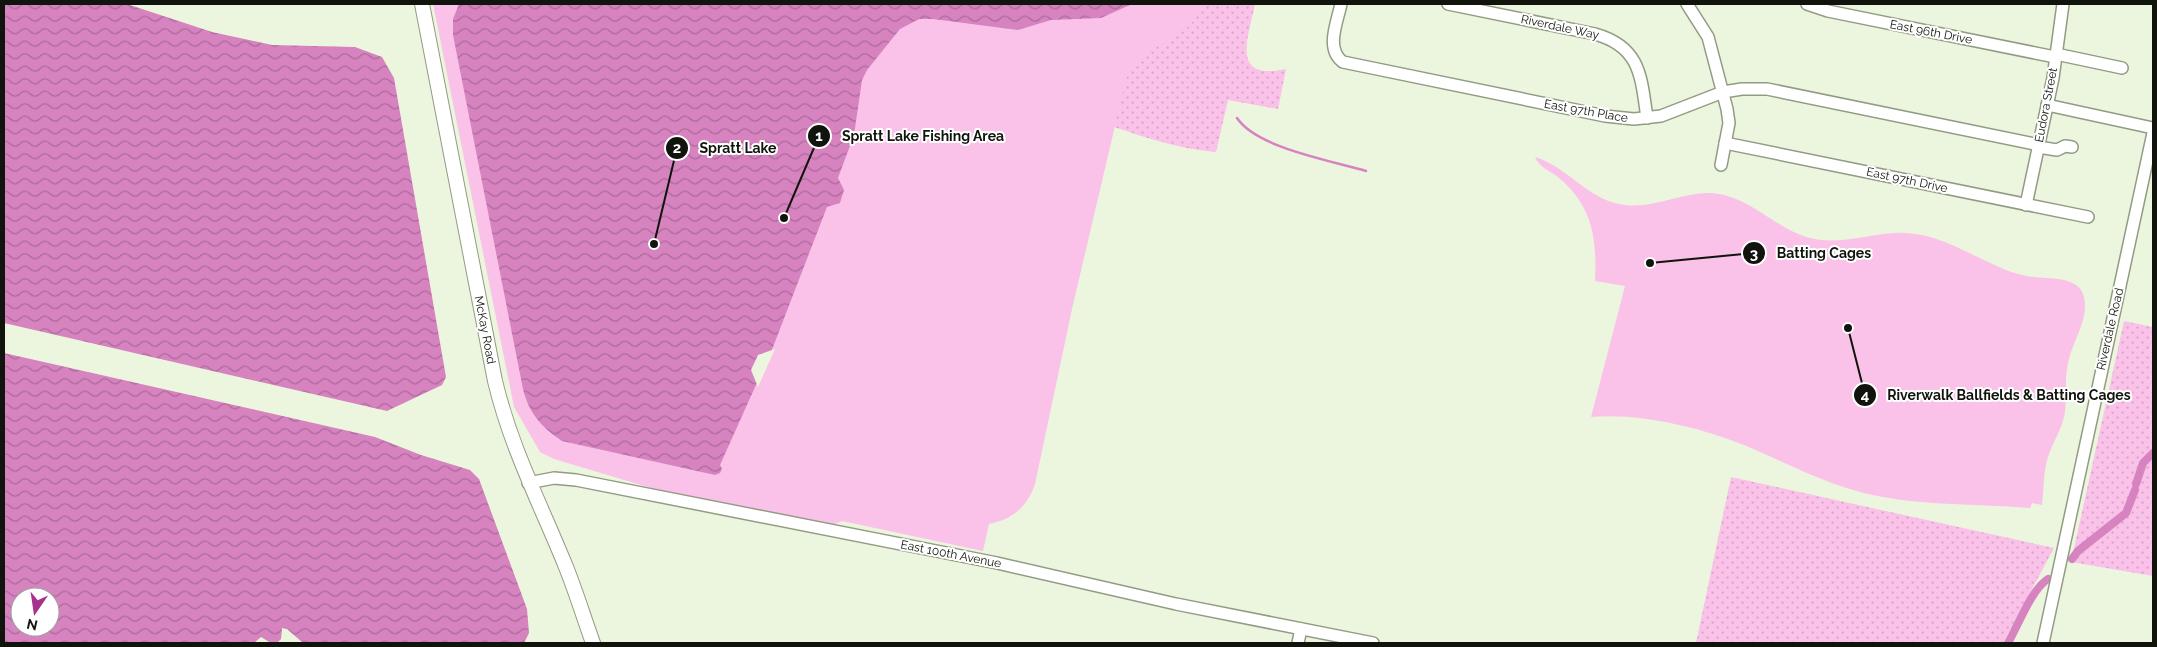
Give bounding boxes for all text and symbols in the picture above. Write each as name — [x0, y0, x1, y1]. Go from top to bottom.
street label: Riverdale Way — [1520, 12, 1601, 42]
street label: East 96th Drive — [1889, 17, 1973, 47]
street label: Eudora Street — [2032, 66, 2060, 144]
street label: East 97th Place — [1543, 97, 1629, 125]
callout: Spratt Lake Fishing Area — [807, 121, 1015, 150]
text: 1 — [815, 127, 823, 145]
text: Spratt Lake Fishing Area — [842, 128, 1004, 144]
callout: Spratt Lake — [665, 133, 787, 162]
text: 2 — [673, 139, 681, 157]
text: Spratt Lake — [700, 140, 777, 156]
street label: East 97th Drive — [1865, 165, 1949, 195]
callout: Batting Cages — [1742, 239, 1881, 268]
text: 3 — [1750, 245, 1758, 263]
text: Batting Cages — [1777, 245, 1871, 261]
street label: Riverdale Road — [2094, 287, 2126, 371]
street label: McKay Road — [472, 295, 498, 365]
callout: Riverwalk Ballfields & Batting Cages — [1852, 380, 2141, 409]
text: 4 — [1861, 386, 1870, 404]
text: Riverwalk Ballfields & Batting Cages — [1887, 387, 2131, 403]
street label: East 100th Avenue — [899, 537, 1003, 571]
north arrow — [10, 587, 60, 637]
text: N — [25, 616, 39, 634]

